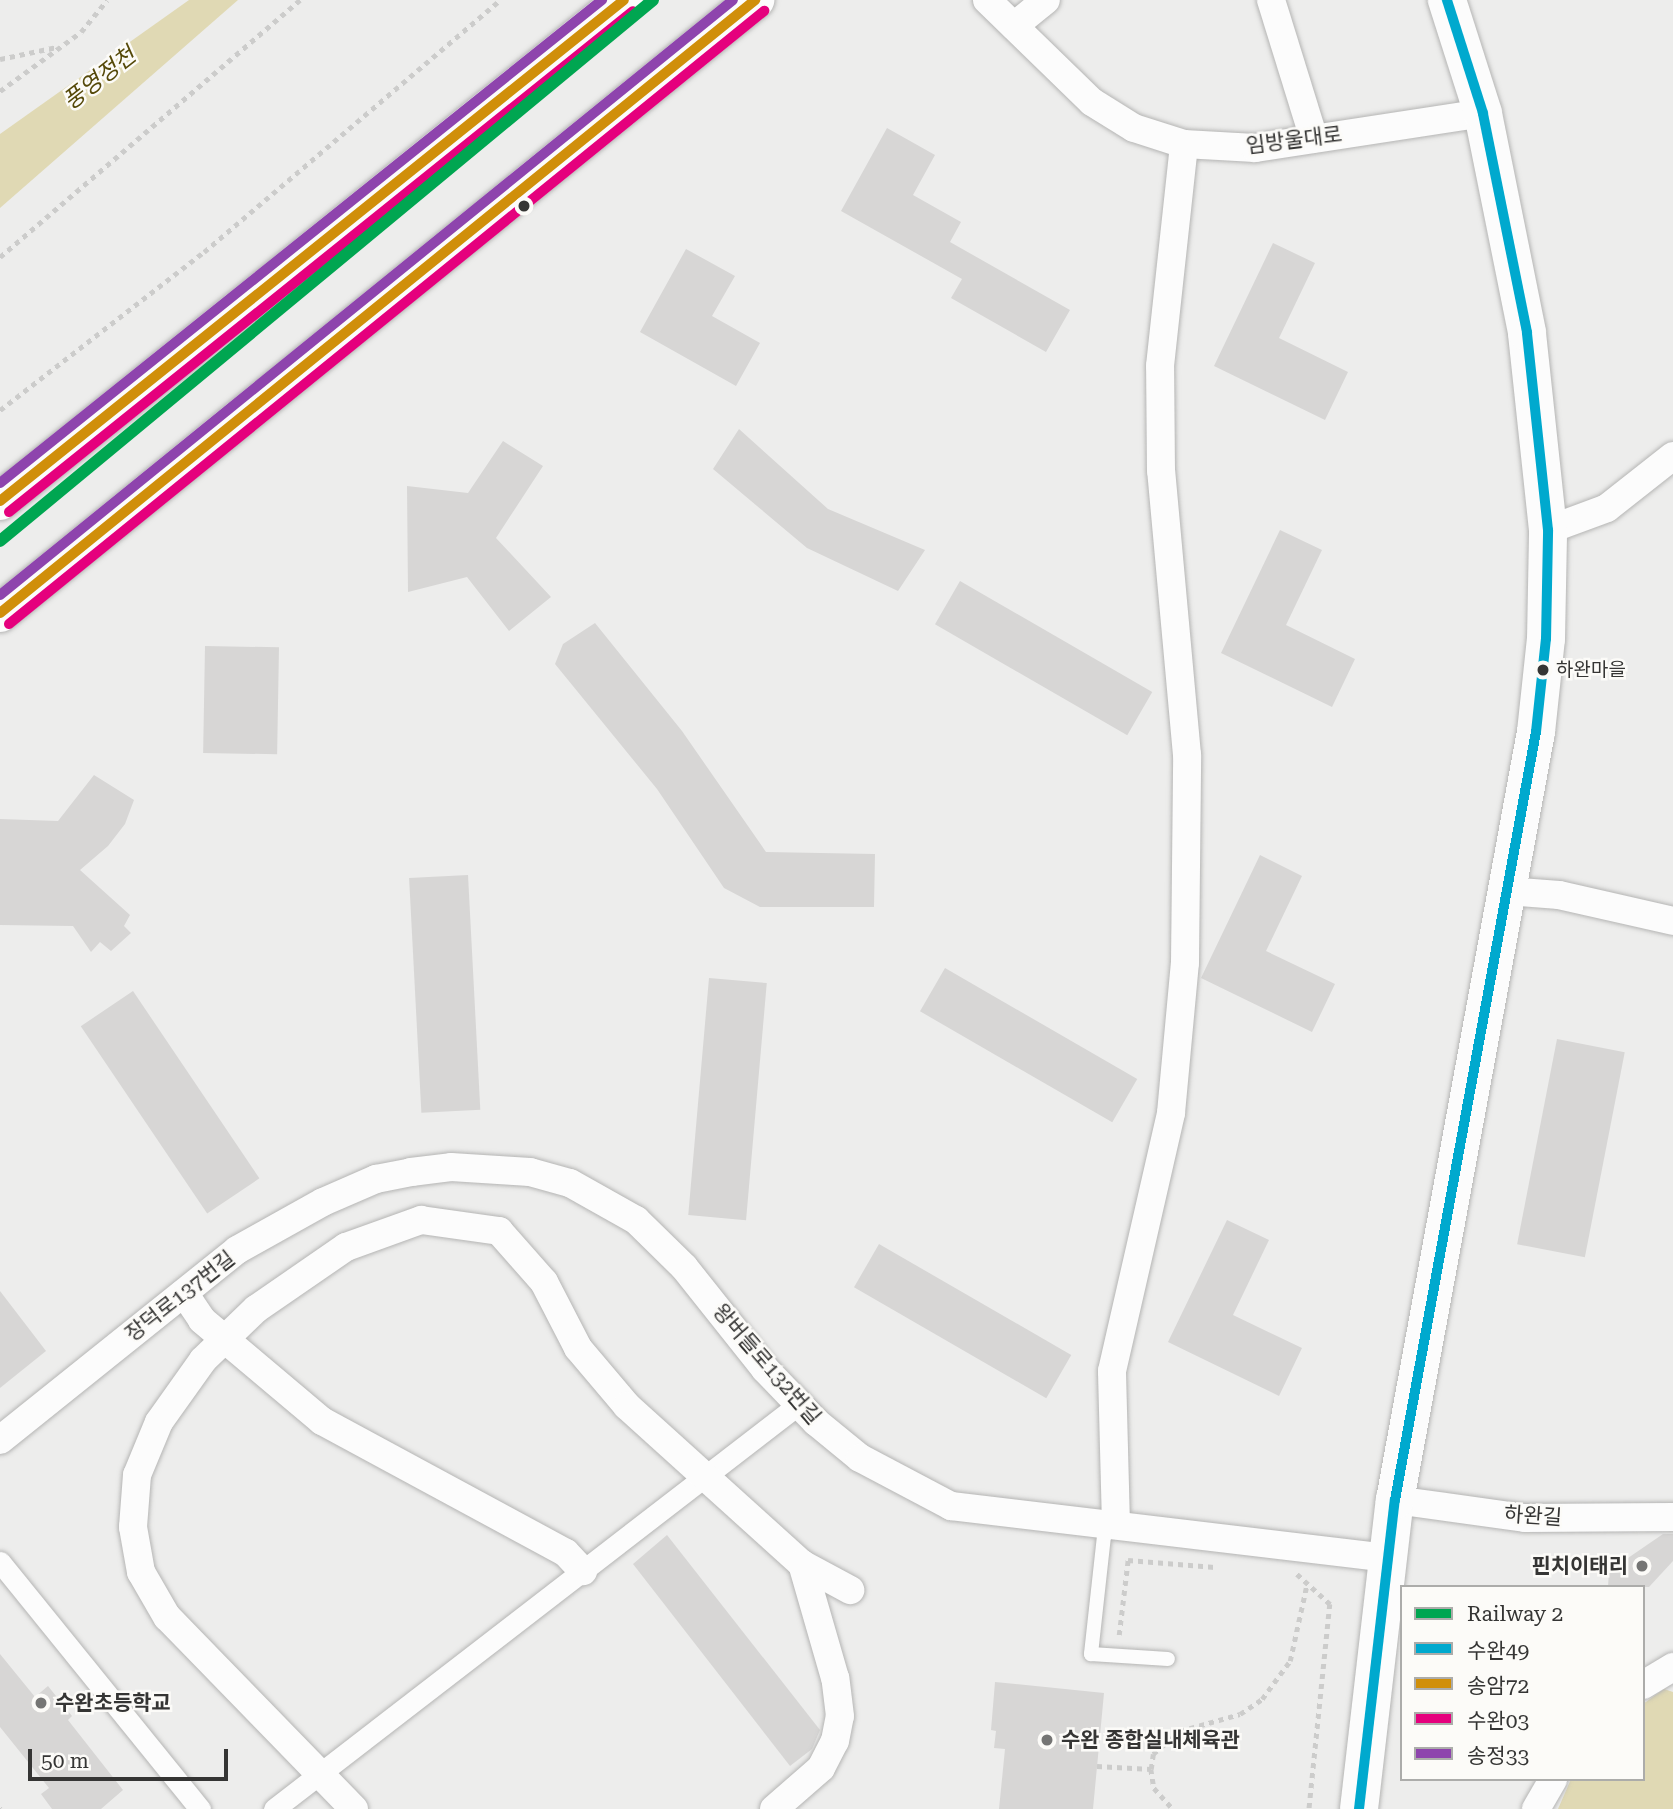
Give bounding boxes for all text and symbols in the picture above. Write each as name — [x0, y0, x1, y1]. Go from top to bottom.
water label: 풍영정천 — [58, 42, 142, 116]
street label: 임방울대로 — [1245, 122, 1343, 158]
unlabelled marker — [517, 199, 531, 213]
place label: 하완마을 — [1556, 659, 1626, 681]
marker: 하완마을 — [1536, 663, 1550, 677]
street label: 장덕로137번길 — [120, 1245, 240, 1347]
street label: 왕버들로132번길 — [708, 1299, 826, 1429]
street label: 하완길 — [1503, 1501, 1563, 1531]
place label: 핀치이태리 — [1531, 1553, 1628, 1579]
marker: 핀치이태리 — [1634, 1558, 1650, 1574]
legend — [1400, 1585, 1645, 1781]
text: Railway 2 — [1467, 1602, 1563, 1626]
text: 수완49 — [1467, 1639, 1529, 1663]
text: 송암72 — [1467, 1674, 1529, 1698]
place label: 수완초등학교 — [55, 1690, 171, 1716]
marker: 수완초등학교 — [33, 1695, 49, 1711]
text: 수완03 — [1467, 1709, 1529, 1733]
place label: 수완 종합실내체육관 — [1061, 1727, 1240, 1753]
marker: 수완 종합실내체육관 — [1039, 1732, 1055, 1748]
scale bar — [32, 1736, 231, 1780]
text: 송정33 — [1467, 1744, 1529, 1768]
text: 50 m — [41, 1749, 89, 1773]

